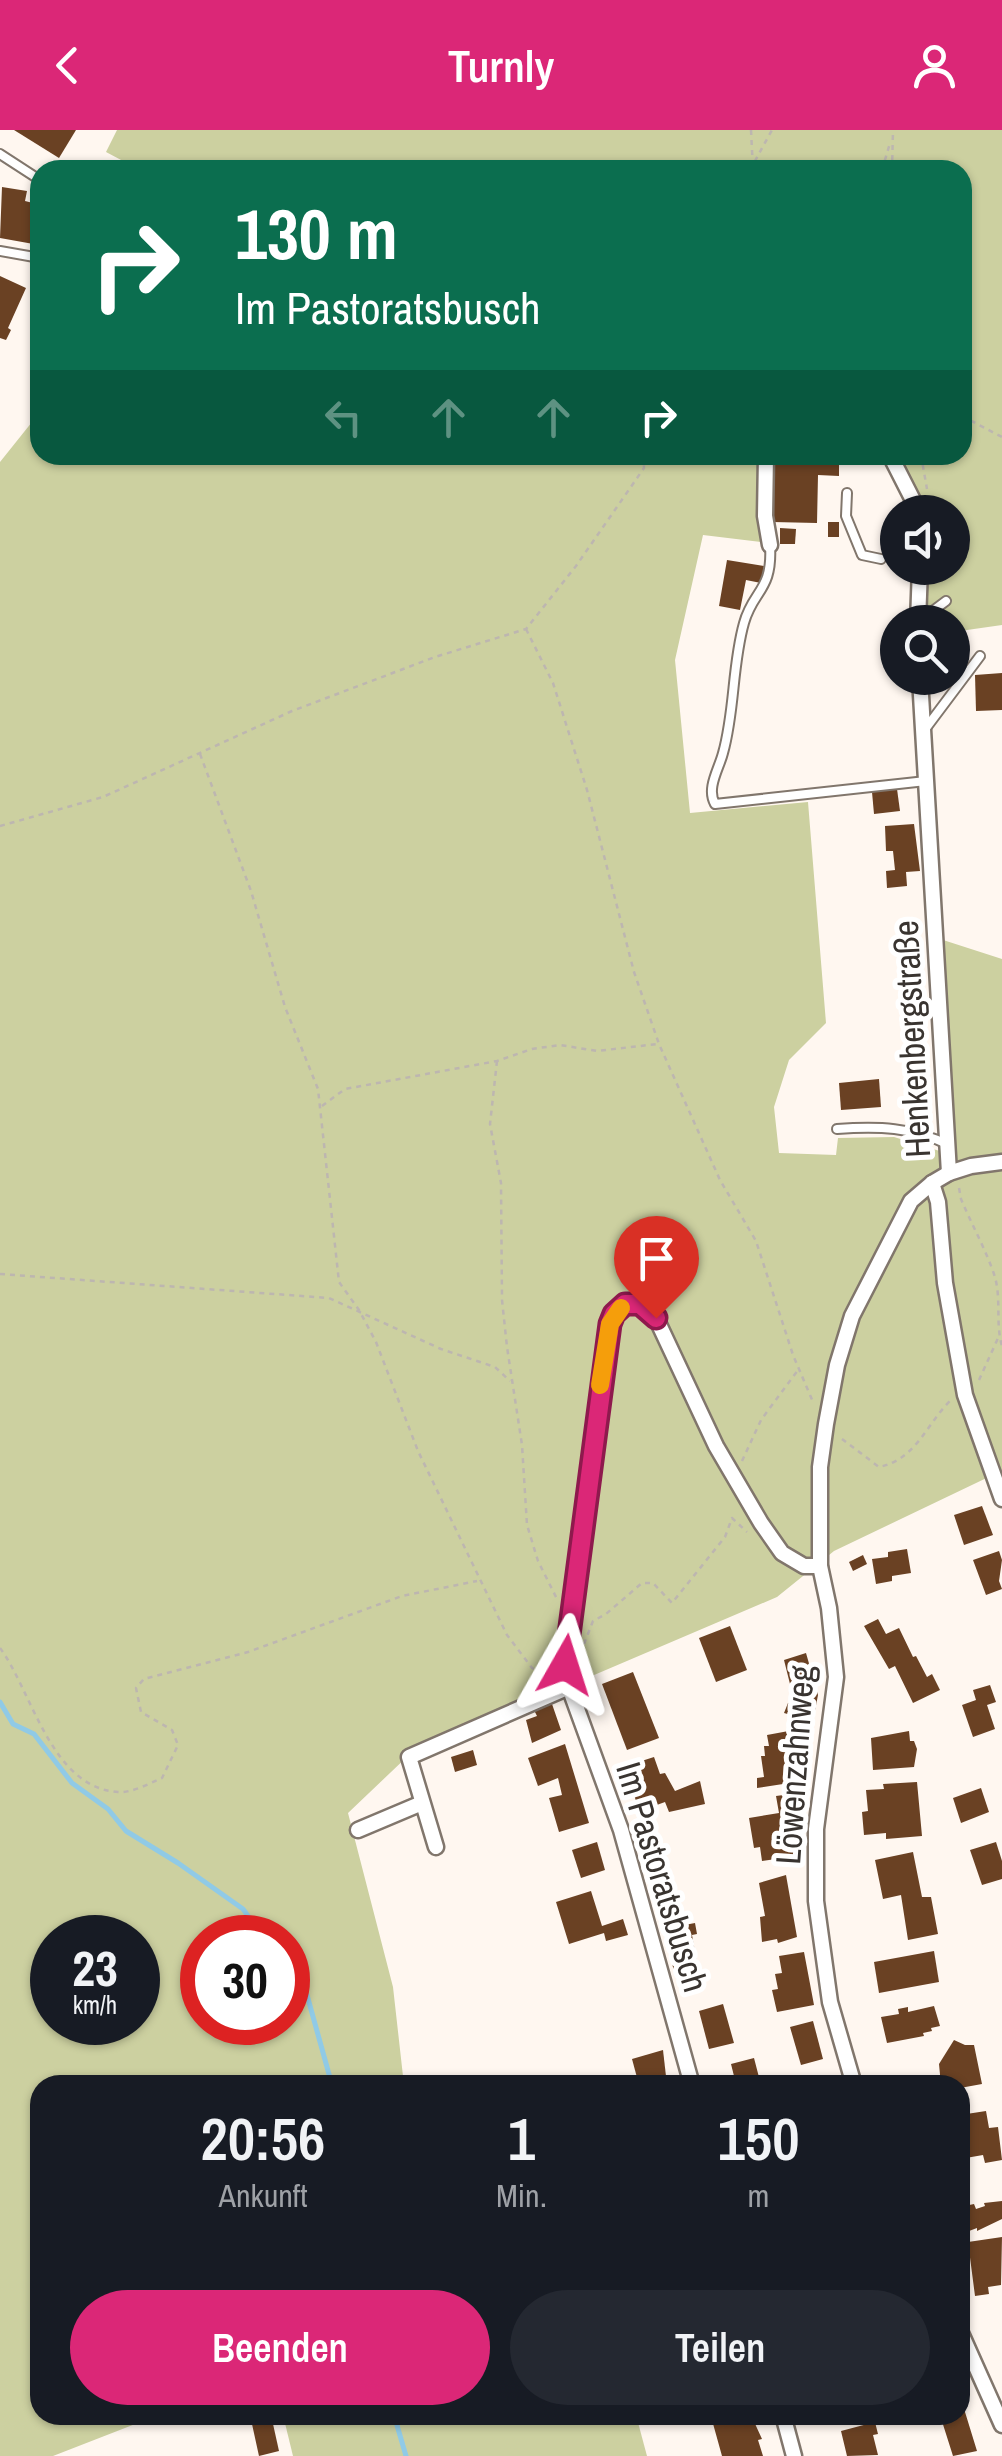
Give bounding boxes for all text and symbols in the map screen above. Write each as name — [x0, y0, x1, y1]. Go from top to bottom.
text: Turnly — [448, 35, 554, 96]
icon: back — [40, 38, 95, 93]
icon: person — [907, 38, 962, 93]
text: 130 m — [235, 187, 398, 281]
icon: right — [70, 200, 200, 330]
text: Im Pastoratsbusch — [235, 277, 541, 338]
icon: left — [316, 390, 371, 445]
icon: ahead — [421, 390, 476, 445]
icon: ahead — [526, 390, 581, 445]
icon: right — [631, 390, 686, 445]
map controls — [880, 495, 970, 695]
button: sound — [880, 495, 970, 585]
button: search — [880, 605, 970, 695]
street label: Henkenbergstraße — [882, 919, 941, 1159]
pin — [614, 1216, 699, 1319]
icon: arrive — [629, 1231, 684, 1286]
position arrow — [513, 1613, 617, 1717]
street label: Löwenzahnweg — [764, 1664, 825, 1866]
street label: Im Pastoratsbusch — [605, 1756, 720, 1997]
speed limit sign: 30 — [180, 1915, 310, 2045]
text: 23 — [72, 1934, 118, 2002]
text: km/h — [73, 1988, 117, 2022]
text: 20:56 — [200, 2098, 325, 2179]
text: 1 — [508, 2098, 535, 2179]
text: 150 — [717, 2098, 800, 2179]
text: Ankunft — [218, 2174, 307, 2217]
text: Min. — [496, 2174, 547, 2217]
text: m — [748, 2174, 769, 2217]
button: Beenden — [70, 2290, 490, 2405]
button: Teilen — [510, 2290, 930, 2405]

